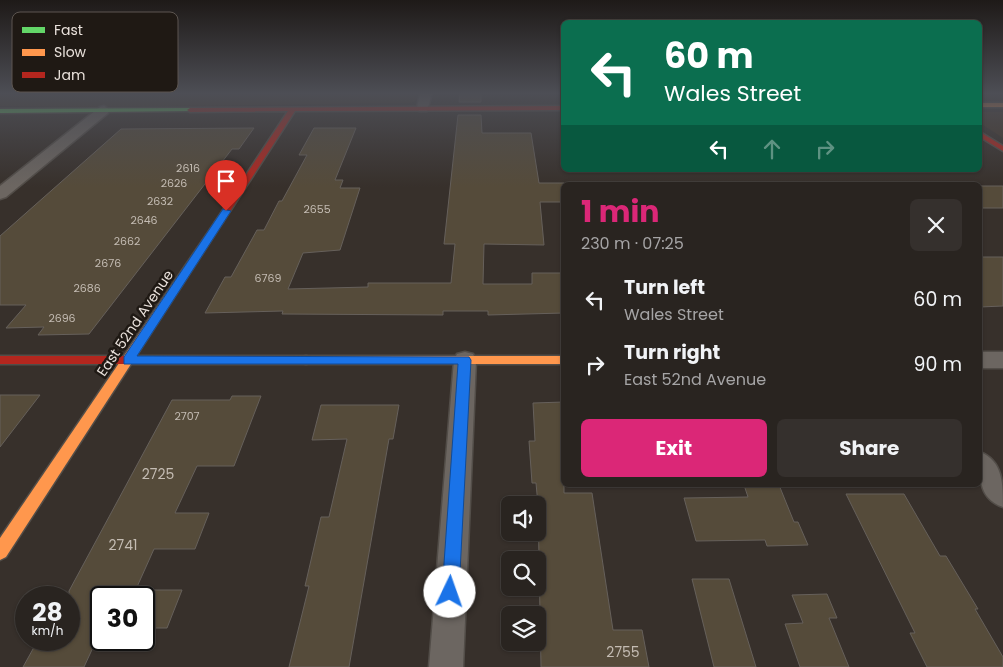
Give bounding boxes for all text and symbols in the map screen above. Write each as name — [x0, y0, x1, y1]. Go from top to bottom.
legend — [12, 12, 178, 92]
text: Fast — [54, 20, 83, 40]
text: 60 m — [664, 31, 754, 80]
icon: left — [581, 40, 646, 105]
text: Slow — [54, 42, 87, 62]
text: Jam — [54, 65, 85, 85]
text: Wales Street — [664, 78, 801, 109]
icon: left — [705, 135, 733, 163]
icon: ahead — [758, 135, 786, 163]
icon: right — [811, 135, 839, 163]
house number: 2616 — [176, 160, 200, 176]
pin — [205, 160, 247, 211]
icon: arrive — [212, 167, 240, 195]
house number: 2626 — [161, 175, 187, 191]
text: 1 min — [581, 190, 659, 233]
house number: 2632 — [147, 193, 173, 209]
button: close — [910, 199, 962, 251]
house number: 2655 — [303, 201, 331, 217]
house number: 2646 — [130, 212, 158, 228]
text: 230 m · 07:25 — [581, 232, 684, 255]
house number: 2662 — [114, 233, 140, 249]
house number: 2676 — [95, 255, 121, 271]
street label: East 52nd Avenue — [92, 266, 178, 380]
house number: 6769 — [255, 270, 282, 286]
text: Turn left — [624, 274, 705, 301]
house number: 2686 — [73, 280, 101, 296]
icon: left — [581, 286, 609, 314]
text: 60 m — [913, 286, 962, 313]
text: Wales Street — [624, 303, 724, 326]
house number: 2696 — [48, 310, 76, 326]
text: Turn right — [624, 339, 720, 366]
icon: right — [581, 351, 609, 379]
text: 90 m — [913, 351, 962, 378]
text: East 52nd Avenue — [624, 368, 766, 391]
house number: 2707 — [174, 408, 200, 424]
button: Exit — [581, 419, 767, 477]
button: Share — [777, 419, 962, 477]
house number: 2725 — [142, 464, 174, 484]
map controls — [501, 496, 546, 651]
button: sound — [501, 496, 546, 541]
house number: 2741 — [109, 535, 137, 555]
button: search — [501, 551, 546, 596]
position arrow — [423, 565, 475, 617]
speed limit sign: 30 — [90, 586, 155, 651]
text: 28 — [32, 595, 63, 630]
button: layers — [501, 606, 546, 651]
text: km/h — [32, 622, 63, 639]
house number: 2755 — [606, 642, 640, 662]

